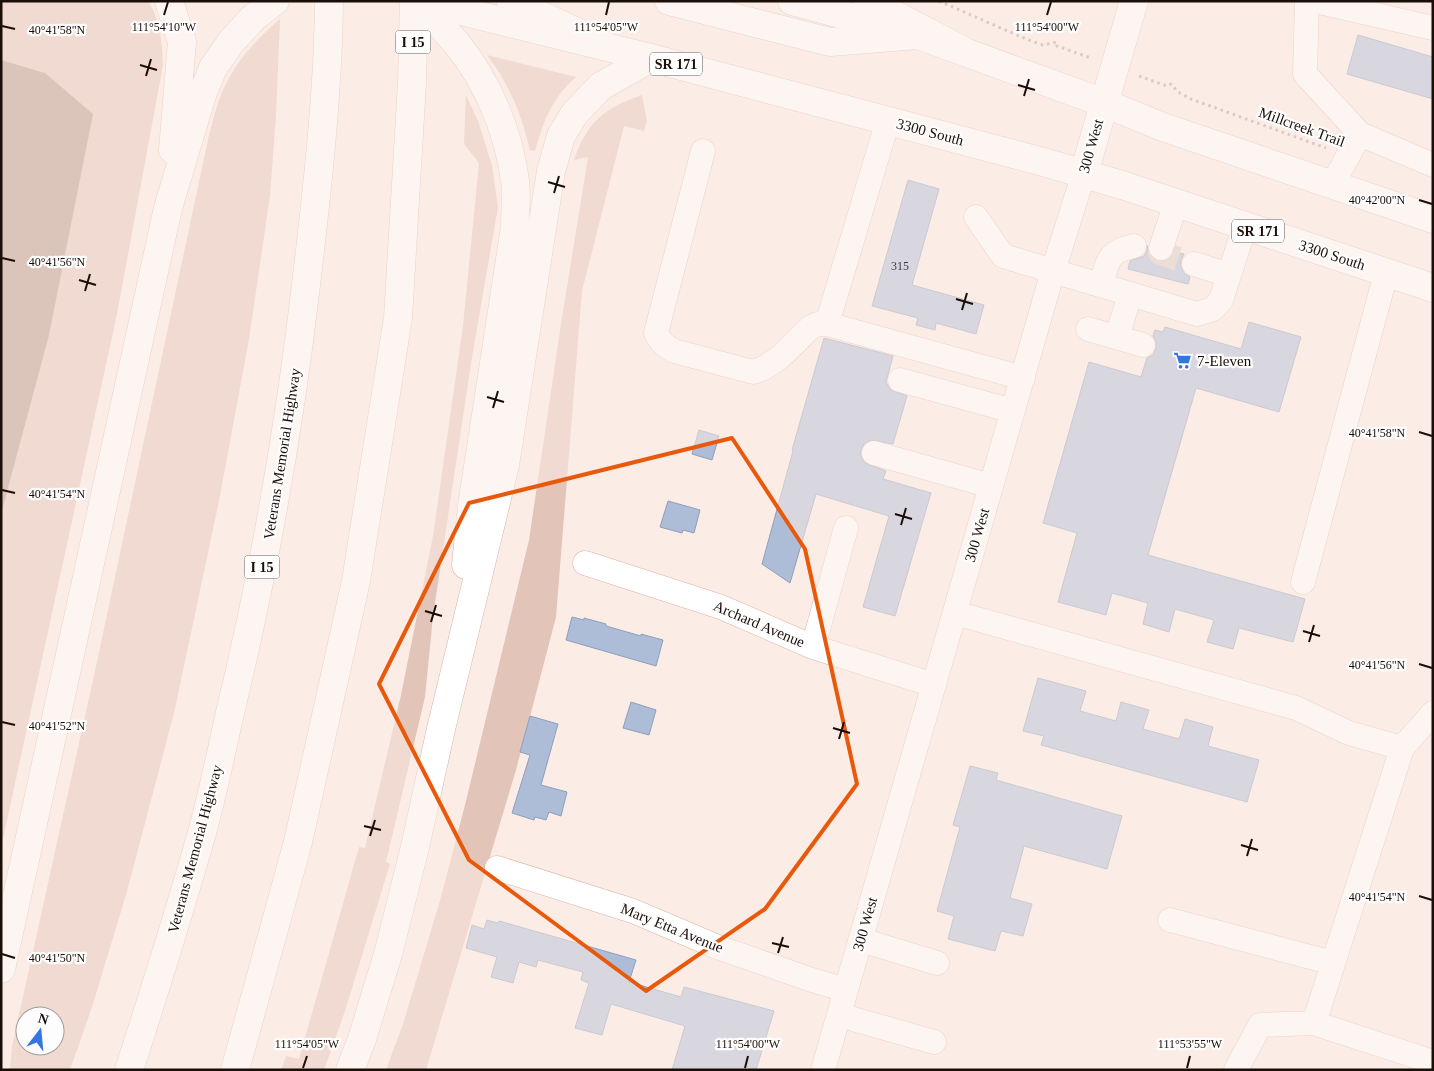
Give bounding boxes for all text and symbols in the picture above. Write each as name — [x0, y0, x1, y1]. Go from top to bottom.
text: 111°54'10"W — [132, 20, 197, 34]
text: 111°54'05"W — [574, 20, 639, 34]
text: 111°54'00"W — [1015, 20, 1080, 34]
text: 40°41'58"N — [29, 23, 86, 37]
road number: I 15 — [396, 31, 430, 54]
road number: SR 171 — [650, 52, 702, 76]
street label: Millcreek Trail — [1257, 104, 1347, 150]
street label: 3300 South — [895, 115, 966, 149]
street label: 300 West — [1076, 116, 1107, 175]
text: 40°42'00"N — [1349, 193, 1406, 207]
road number: SR 171 — [1232, 220, 1284, 242]
street label: 3300 South — [1297, 237, 1368, 273]
text: 40°41'56"N — [29, 255, 86, 269]
house number: 315 — [891, 259, 909, 273]
supermarket icon: 7-Eleven — [1173, 351, 1193, 371]
place label: 7-Eleven — [1197, 353, 1252, 369]
street label: Veterans Memorial Highway — [261, 367, 304, 541]
text: 40°41'58"N — [1349, 426, 1406, 440]
text: 40°41'54"N — [29, 487, 86, 501]
street label: 300 West — [962, 505, 993, 564]
road number: I 15 — [244, 556, 280, 578]
street label: Archard Avenue — [711, 598, 807, 651]
text: 40°41'56"N — [1349, 658, 1406, 672]
text: 40°41'52"N — [29, 719, 86, 733]
street label: Veterans Memorial Highway — [165, 763, 225, 935]
text: 40°41'54"N — [1349, 890, 1406, 904]
street label: 300 West — [850, 894, 881, 953]
street label: Mary Etta Avenue — [619, 900, 726, 956]
text: 40°41'50"N — [29, 951, 86, 965]
north arrow — [15, 1006, 65, 1056]
text: N — [37, 1010, 50, 1028]
text: 111°54'05"W — [275, 1037, 340, 1051]
text: 111°54'00"W — [716, 1037, 781, 1051]
text: 111°53'55"W — [1158, 1037, 1223, 1051]

